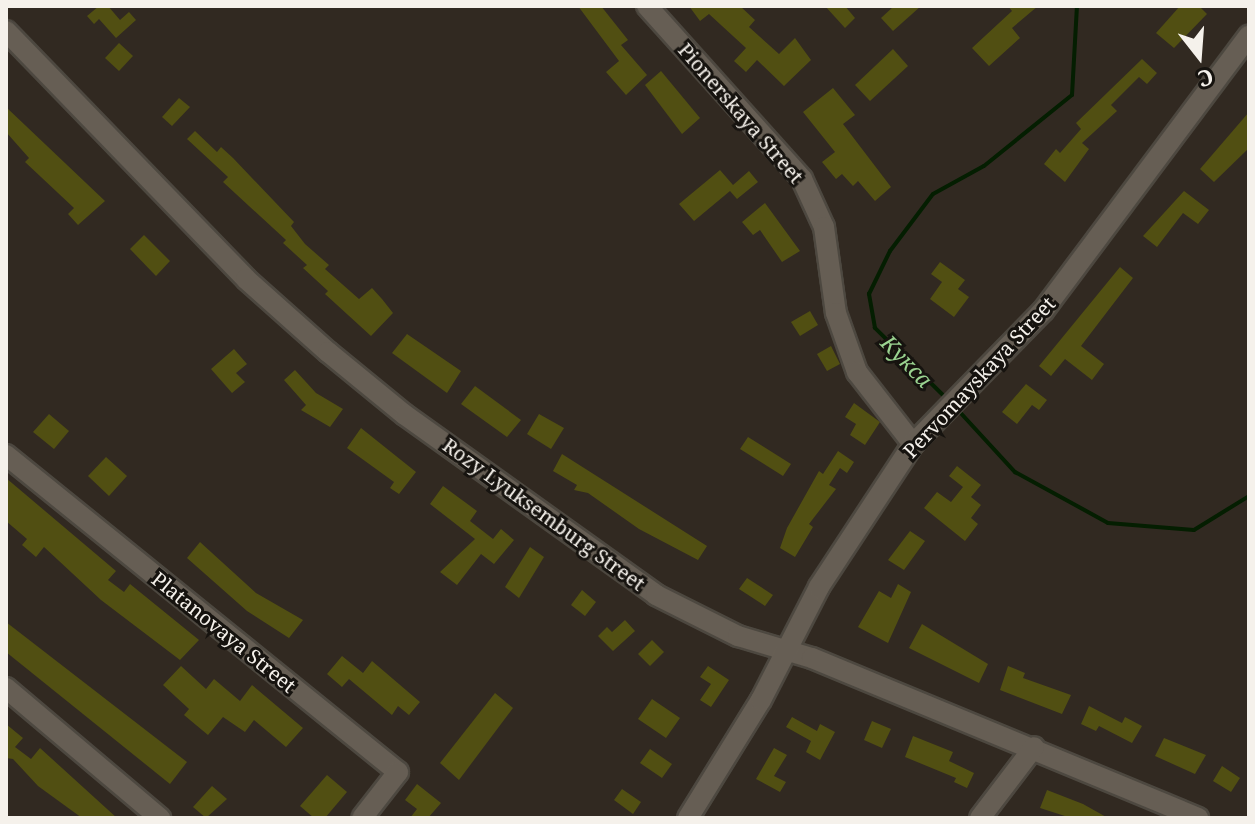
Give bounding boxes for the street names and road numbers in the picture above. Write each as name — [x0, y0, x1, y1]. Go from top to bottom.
street label: Pionerskaya Street — [674, 38, 808, 188]
street label: Pervomayskaya Street — [898, 291, 1060, 463]
street label: Rozy Lyuksemburg Street — [438, 433, 650, 595]
street label: Platanovaya Street — [147, 567, 301, 697]

